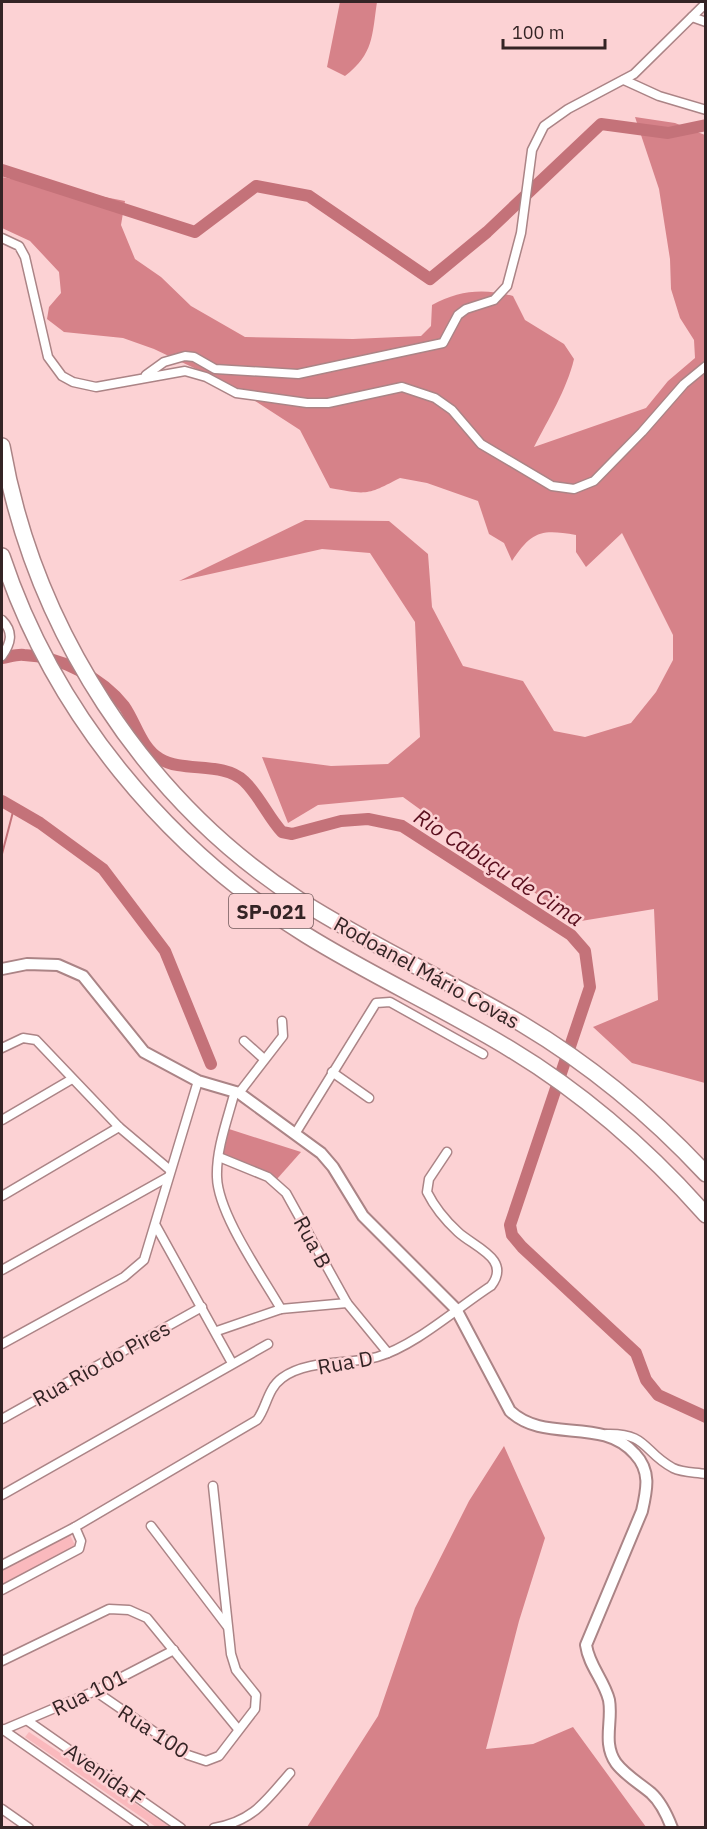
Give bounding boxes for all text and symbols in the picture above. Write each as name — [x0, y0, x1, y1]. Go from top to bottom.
scale bar — [503, 12, 605, 50]
text: 100 m — [512, 21, 564, 44]
water label: Rio Cabuçu de Cima — [409, 802, 589, 932]
road number: SP-021 — [229, 894, 313, 928]
street label: Rodoanel Mário Covas — [329, 909, 525, 1035]
street label: Rua B — [288, 1211, 338, 1273]
street label: Rua Rio do Pires — [27, 1314, 175, 1412]
street label: Rua D — [315, 1343, 375, 1381]
street label: Rua 101 — [47, 1662, 131, 1722]
street label: Rua 100 — [113, 1698, 195, 1764]
street label: Avenida F — [59, 1736, 151, 1812]

